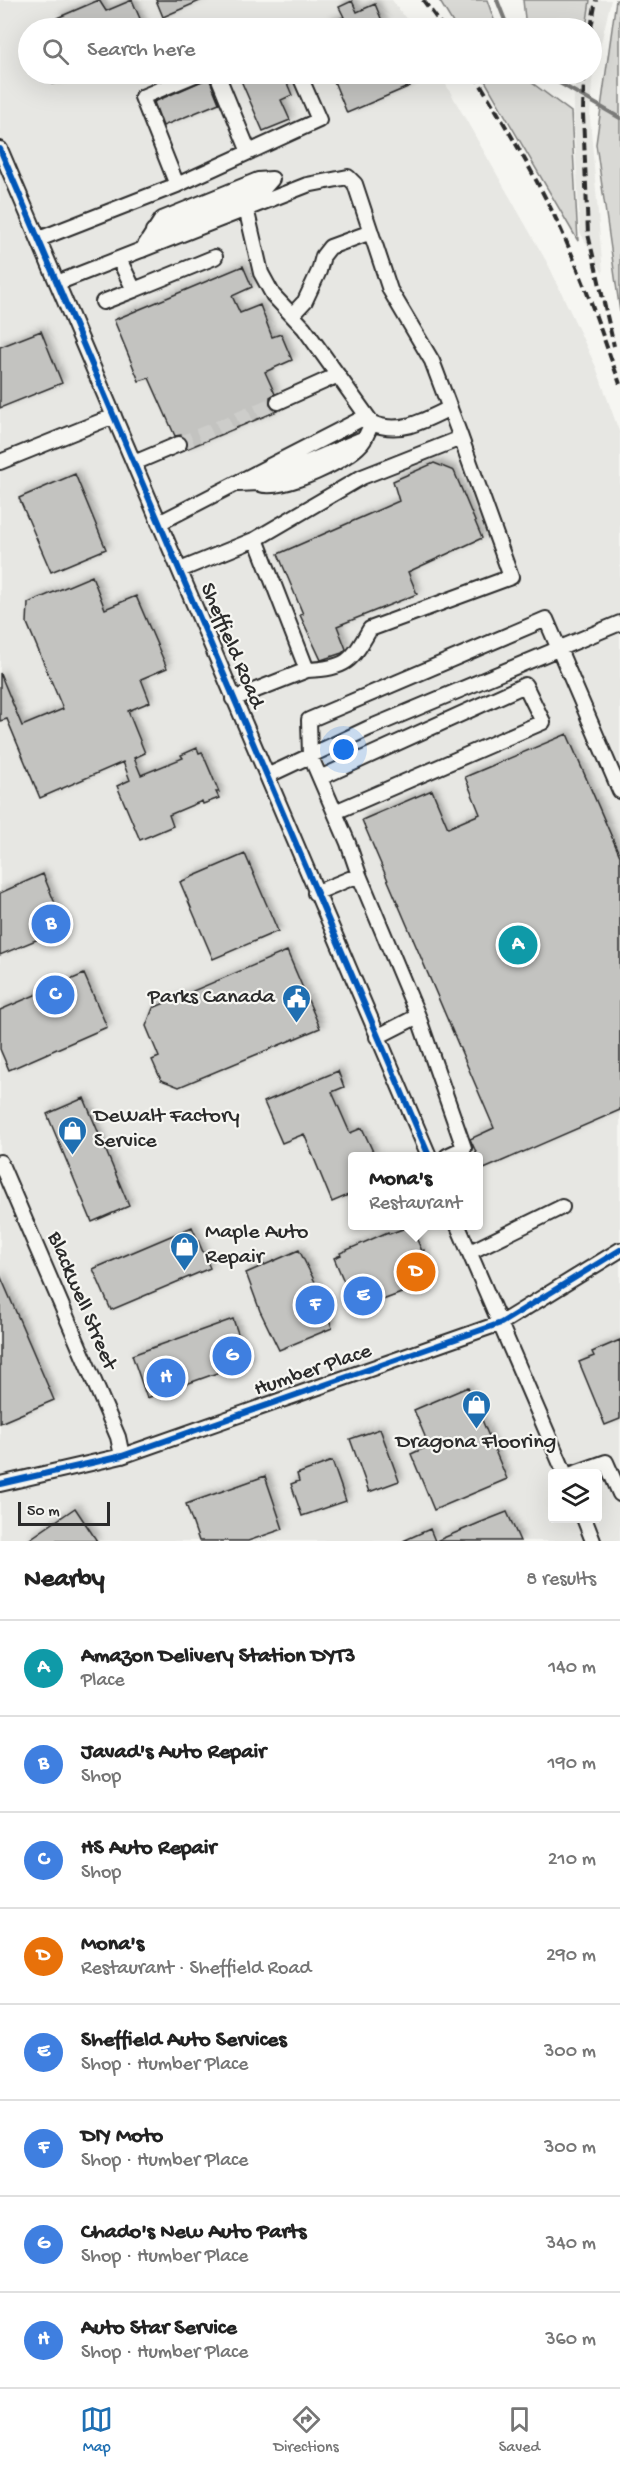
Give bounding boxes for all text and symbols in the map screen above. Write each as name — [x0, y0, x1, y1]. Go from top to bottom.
search box — [18, 18, 602, 84]
icon: search — [39, 35, 72, 68]
text: Search here — [87, 38, 195, 64]
street label: Sheffield Road — [193, 579, 270, 715]
your location — [329, 735, 358, 764]
pin: B — [32, 902, 70, 946]
pin: A — [498, 922, 538, 968]
pin: C — [36, 972, 74, 1018]
public building icon: Parks Canada — [280, 982, 312, 1024]
place label: Parks Canada — [147, 985, 276, 1011]
place label: DeWalt Factory Service — [92, 1104, 240, 1155]
shop icon: DeWalt Factory Service — [57, 1114, 89, 1156]
popup — [348, 1152, 483, 1230]
text: Mona's — [369, 1167, 432, 1193]
text: Restaurant — [369, 1193, 462, 1216]
place label: Maple Auto Repair — [205, 1220, 308, 1271]
street label: Blackwell Street — [40, 1227, 123, 1376]
shop icon: Maple Auto Repair — [168, 1230, 200, 1272]
pin: D — [396, 1250, 436, 1294]
pin: E — [344, 1274, 382, 1318]
pin: F — [296, 1282, 334, 1328]
pin: G — [212, 1334, 252, 1378]
street label: Humber Place — [251, 1339, 376, 1403]
pin: H — [146, 1356, 186, 1400]
shop icon: Dragona Flooring — [460, 1388, 492, 1430]
place label: Dragona Flooring — [394, 1430, 556, 1456]
map controls — [548, 1469, 602, 1523]
button: layers — [548, 1469, 602, 1523]
scale bar — [18, 1499, 110, 1526]
text: 50 m — [27, 1503, 60, 1522]
text: Nearby — [24, 1565, 105, 1596]
text: 8 results — [526, 1569, 596, 1592]
text: Amazon Delivery Station DYT3 — [81, 1644, 355, 1670]
text: A — [38, 1657, 49, 1680]
text: 140 m — [548, 1657, 596, 1680]
text: Place — [81, 1670, 125, 1693]
text: Javad's Auto Repair — [81, 1740, 266, 1766]
text: B — [38, 1753, 49, 1776]
text: 190 m — [548, 1753, 596, 1776]
text: Shop — [81, 1766, 121, 1789]
text: HS Auto Repair — [81, 1836, 216, 1862]
text: C — [38, 1849, 49, 1872]
text: 210 m — [548, 1849, 596, 1872]
text: Shop — [81, 1862, 121, 1885]
text: Mona's — [81, 1932, 144, 1958]
text: D — [37, 1945, 50, 1968]
text: 290 m — [546, 1945, 596, 1968]
text: Restaurant · Sheffield Road — [81, 1958, 311, 1981]
text: Sheffield Auto Services — [81, 2028, 287, 2054]
text: E — [37, 2041, 50, 2064]
text: 300 m — [544, 2041, 596, 2064]
text: Shop · Humber Place — [81, 2054, 248, 2077]
text: DIY Moto — [81, 2124, 163, 2150]
text: F — [38, 2137, 49, 2160]
text: 300 m — [544, 2137, 596, 2160]
text: Shop · Humber Place — [81, 2150, 248, 2173]
text: Chado's New Auto Parts — [81, 2220, 306, 2246]
text: G — [37, 2233, 50, 2256]
text: 340 m — [546, 2233, 596, 2256]
text: Shop · Humber Place — [81, 2246, 248, 2269]
text: Auto Star Service — [81, 2316, 237, 2342]
text: H — [38, 2329, 49, 2352]
text: 360 m — [545, 2329, 596, 2352]
text: Shop · Humber Place — [81, 2342, 248, 2365]
tab: Map — [80, 2403, 113, 2458]
tab: Directions — [273, 2403, 339, 2458]
tab: Saved — [499, 2403, 540, 2458]

